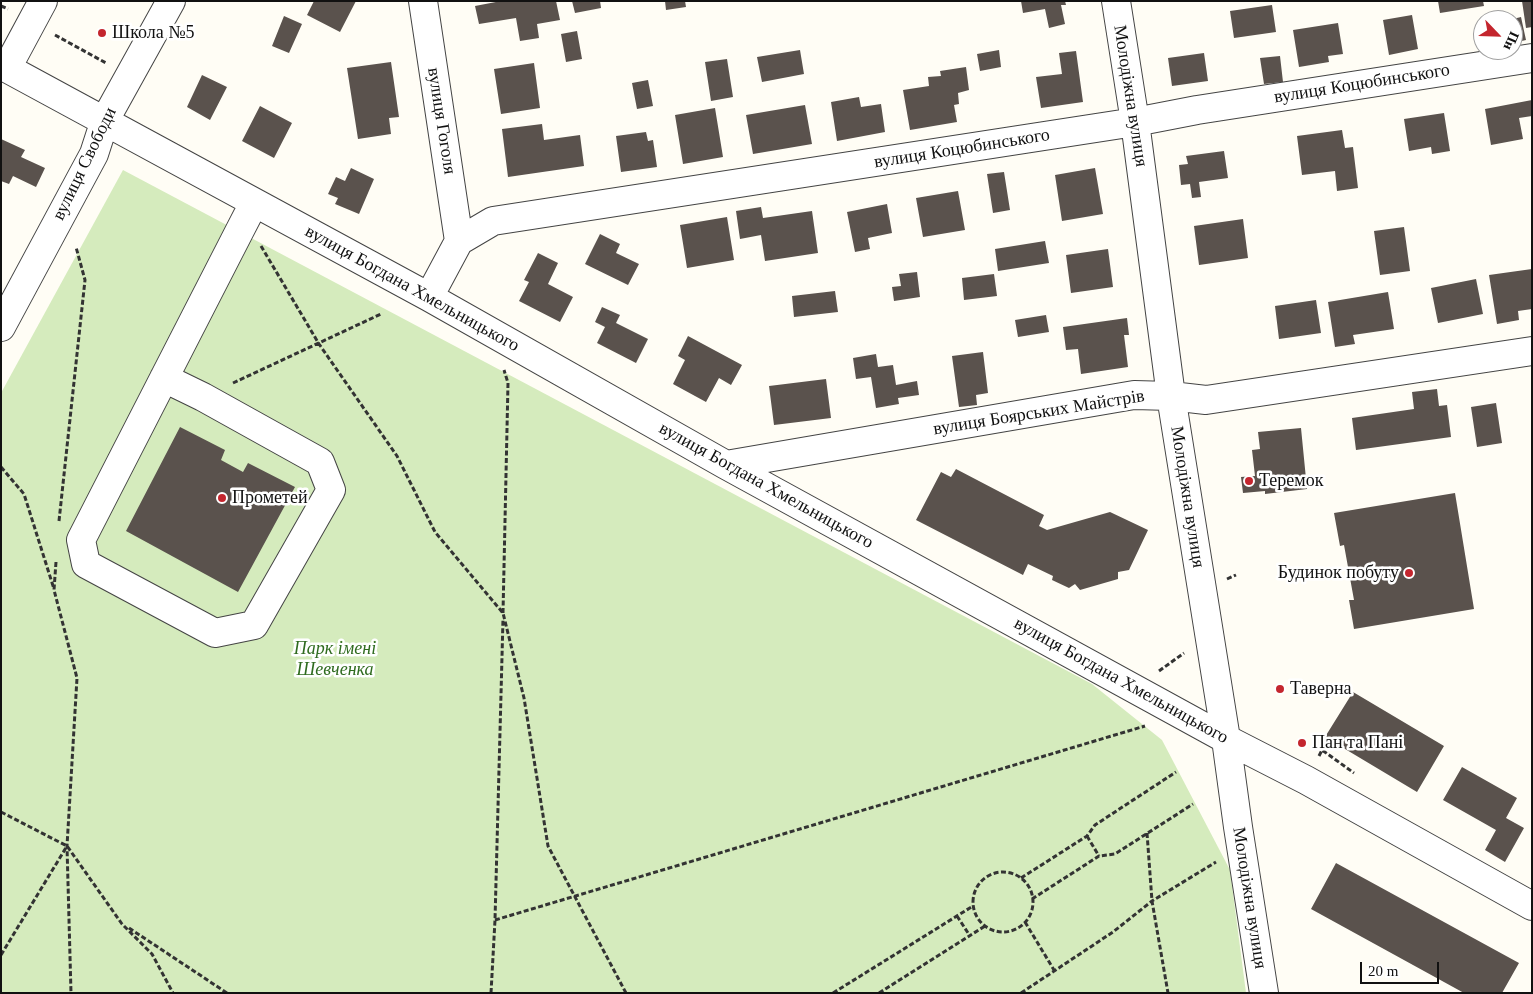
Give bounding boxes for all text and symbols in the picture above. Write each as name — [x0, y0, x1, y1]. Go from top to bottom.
north arrow — [1473, 10, 1523, 60]
place label: Школа №5 — [112, 22, 194, 44]
street label: Молодіжна вулиця — [1108, 24, 1152, 168]
marker: Школа №5 — [96, 27, 108, 39]
text: Пн — [1501, 29, 1522, 53]
street label: вулиця Коцюбинського — [1273, 59, 1451, 109]
street label: вулиця Гоголя — [422, 66, 460, 176]
street label: вулиця Свободи — [48, 104, 122, 224]
street label: вулиця Коцюбинського — [873, 124, 1051, 174]
street label: вулиця Богдана Хмельницького — [301, 221, 523, 357]
street label: вулиця Боярських Майстрів — [932, 386, 1146, 440]
street label: вулиця Богдана Хмельницького — [655, 418, 877, 554]
street label: Молодіжна вулиця — [1165, 425, 1209, 569]
place label: Теремок — [1259, 470, 1323, 492]
marker: Теремок — [1243, 475, 1255, 487]
place label: Прометей — [232, 487, 308, 509]
marker: Прометей — [216, 492, 228, 504]
place label: Будинок побуту — [1278, 562, 1399, 584]
marker: Будинок побуту — [1403, 567, 1415, 579]
street label: вулиця Богдана Хмельницького — [1010, 613, 1232, 749]
park label: Парк імені Шевченка — [294, 638, 376, 681]
place label: Таверна — [1290, 678, 1352, 700]
marker: Таверна — [1274, 683, 1286, 695]
place label: Пан та Пані — [1312, 732, 1403, 754]
marker: Пан та Пані — [1296, 737, 1308, 749]
street label: Молодіжна вулиця — [1227, 826, 1271, 970]
scale bar — [1363, 952, 1442, 984]
text: 20 m — [1368, 963, 1398, 979]

